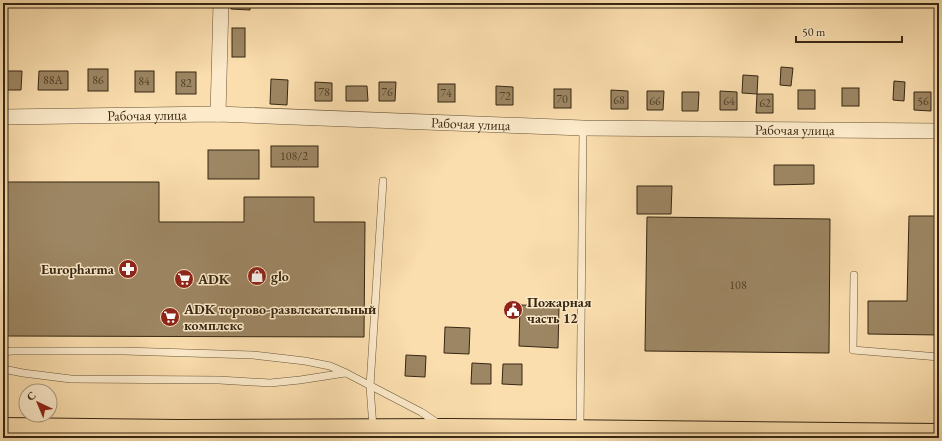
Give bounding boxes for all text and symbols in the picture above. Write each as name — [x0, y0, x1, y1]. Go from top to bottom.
scale bar — [796, 18, 902, 44]
text: 50 m — [802, 24, 826, 40]
house number: 88А — [43, 72, 64, 88]
house number: 86 — [92, 72, 104, 88]
house number: 84 — [138, 73, 150, 89]
house number: 82 — [180, 75, 192, 91]
house number: 78 — [318, 84, 330, 100]
house number: 76 — [381, 84, 393, 100]
house number: 74 — [440, 85, 452, 101]
house number: 72 — [499, 88, 511, 104]
house number: 70 — [556, 91, 568, 107]
house number: 68 — [613, 92, 625, 108]
house number: 66 — [649, 93, 661, 109]
house number: 64 — [723, 93, 735, 109]
house number: 56 — [917, 93, 929, 109]
house number: 62 — [759, 95, 771, 111]
street label: Рабочая улица — [107, 105, 187, 125]
street label: Рабочая улица — [431, 113, 511, 134]
street label: Рабочая улица — [755, 120, 835, 139]
house number: 108/2 — [280, 148, 308, 164]
pharmacy icon: Europharma — [117, 258, 139, 280]
place label: Europharma — [41, 260, 115, 278]
shop icon: glo — [246, 265, 268, 287]
place label: glo — [271, 267, 289, 285]
supermarket icon: ADK — [173, 268, 195, 290]
place label: ADK — [197, 270, 230, 288]
house number: 108 — [729, 277, 747, 293]
place label: Пожарная часть 12 — [527, 293, 592, 327]
public building icon: Пожарная часть 12 — [502, 299, 524, 321]
place label: ADK торгово-развлекательный комплекс — [183, 300, 376, 334]
supermarket icon: ADK торгово-развлекательный комплекс — [159, 306, 181, 328]
north arrow — [18, 383, 58, 423]
text: С — [23, 388, 39, 404]

